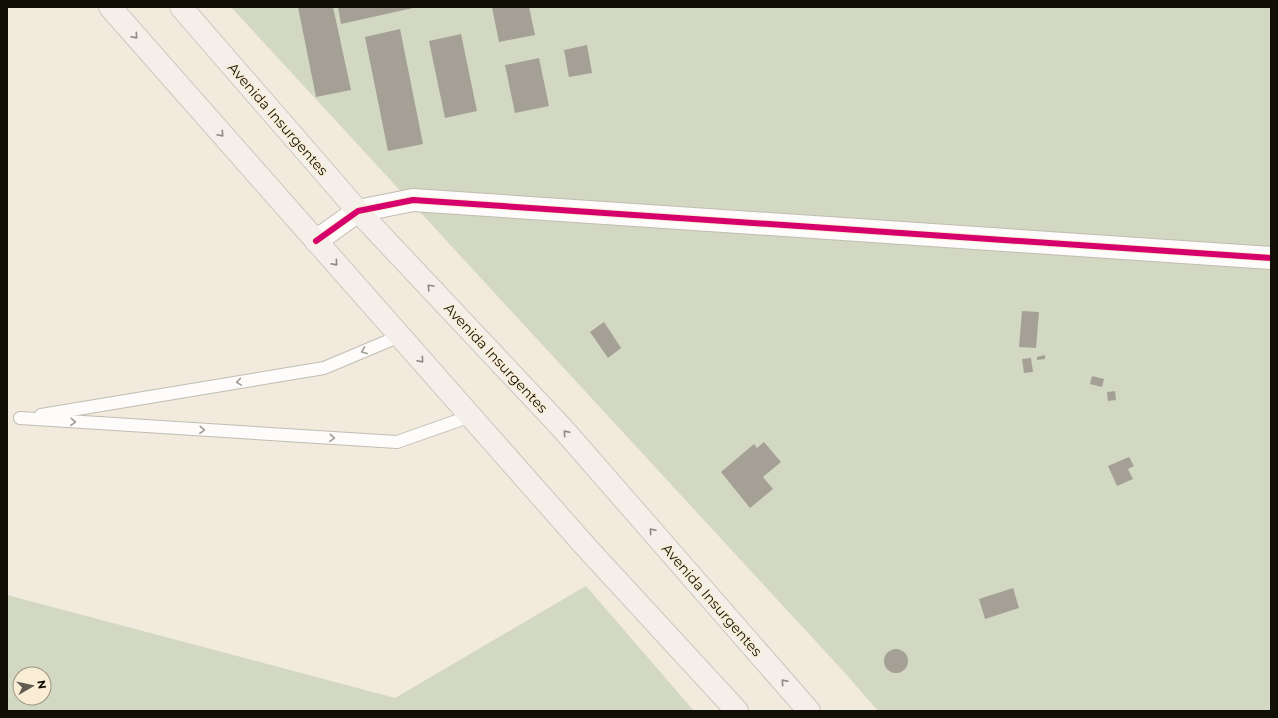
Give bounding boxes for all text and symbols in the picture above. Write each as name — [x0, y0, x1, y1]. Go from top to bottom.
one-way arrow — [131, 32, 138, 39]
street label: Avenida Insurgentes — [224, 59, 332, 179]
one-way arrow — [217, 129, 224, 137]
one-way arrow — [331, 258, 338, 265]
one-way arrow — [427, 284, 435, 292]
street label: Avenida Insurgentes — [440, 299, 552, 417]
one-way arrow — [360, 346, 368, 354]
one-way arrow — [417, 355, 424, 363]
one-way arrow — [235, 378, 242, 386]
one-way arrow — [70, 417, 76, 426]
one-way arrow — [199, 426, 205, 434]
one-way arrow — [564, 430, 571, 438]
one-way arrow — [329, 434, 335, 443]
one-way arrow — [649, 528, 657, 536]
street label: Avenida Insurgentes — [658, 540, 766, 660]
north arrow — [12, 666, 52, 706]
text: N — [34, 679, 49, 690]
one-way arrow — [781, 679, 788, 686]

